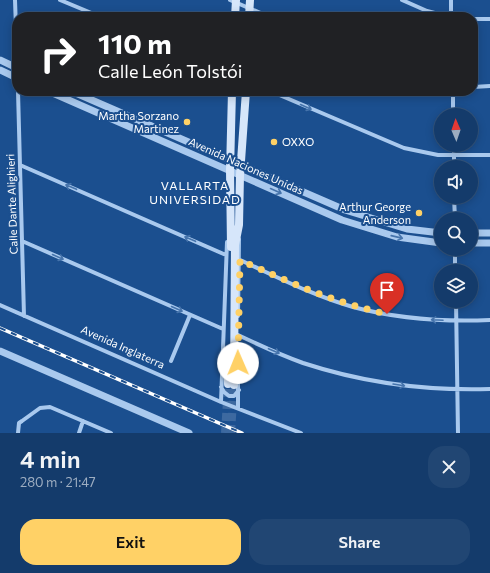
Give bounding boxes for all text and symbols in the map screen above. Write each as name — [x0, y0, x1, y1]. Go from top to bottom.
text: 110 m — [98, 26, 172, 60]
icon: right — [32, 28, 84, 80]
text: Calle León Tolstói — [98, 60, 242, 82]
one-way arrow — [299, 103, 311, 111]
north arrow — [434, 108, 478, 152]
map controls — [434, 108, 478, 308]
place label: Martha Sorzano Martinez — [98, 109, 180, 135]
marker: Martha Sorzano Martinez — [182, 117, 192, 127]
street label: Avenida Naciones Unidas — [187, 134, 306, 197]
place label: OXXO — [282, 135, 314, 148]
marker: OXXO — [269, 137, 279, 147]
street label: Calle Dante Alighieri — [3, 153, 20, 255]
button: sound — [434, 160, 478, 204]
district label: VALLARTA UNIVERSIDAD — [149, 178, 241, 206]
one-way arrow — [65, 183, 77, 191]
one-way arrow — [270, 188, 282, 195]
place label: Arthur George Anderson — [339, 200, 411, 226]
marker: Arthur George Anderson — [414, 208, 424, 218]
button: search — [434, 212, 478, 256]
one-way arrow — [391, 233, 404, 241]
one-way arrow — [185, 235, 197, 242]
one-way arrow — [52, 254, 64, 261]
button: layers — [434, 264, 478, 308]
pin — [370, 273, 404, 314]
icon: arrive — [376, 279, 398, 301]
one-way arrow — [171, 306, 183, 313]
one-way arrow — [431, 317, 444, 324]
street label: Avenida Inglaterra — [79, 322, 167, 371]
position arrow — [217, 342, 259, 384]
one-way arrow — [267, 348, 279, 355]
one-way arrow — [392, 381, 405, 389]
text: 4 min — [20, 444, 81, 473]
button: close — [428, 446, 470, 488]
text: 280 m · 21:47 — [20, 474, 96, 490]
button: Exit — [20, 519, 241, 565]
button: Share — [249, 519, 470, 565]

